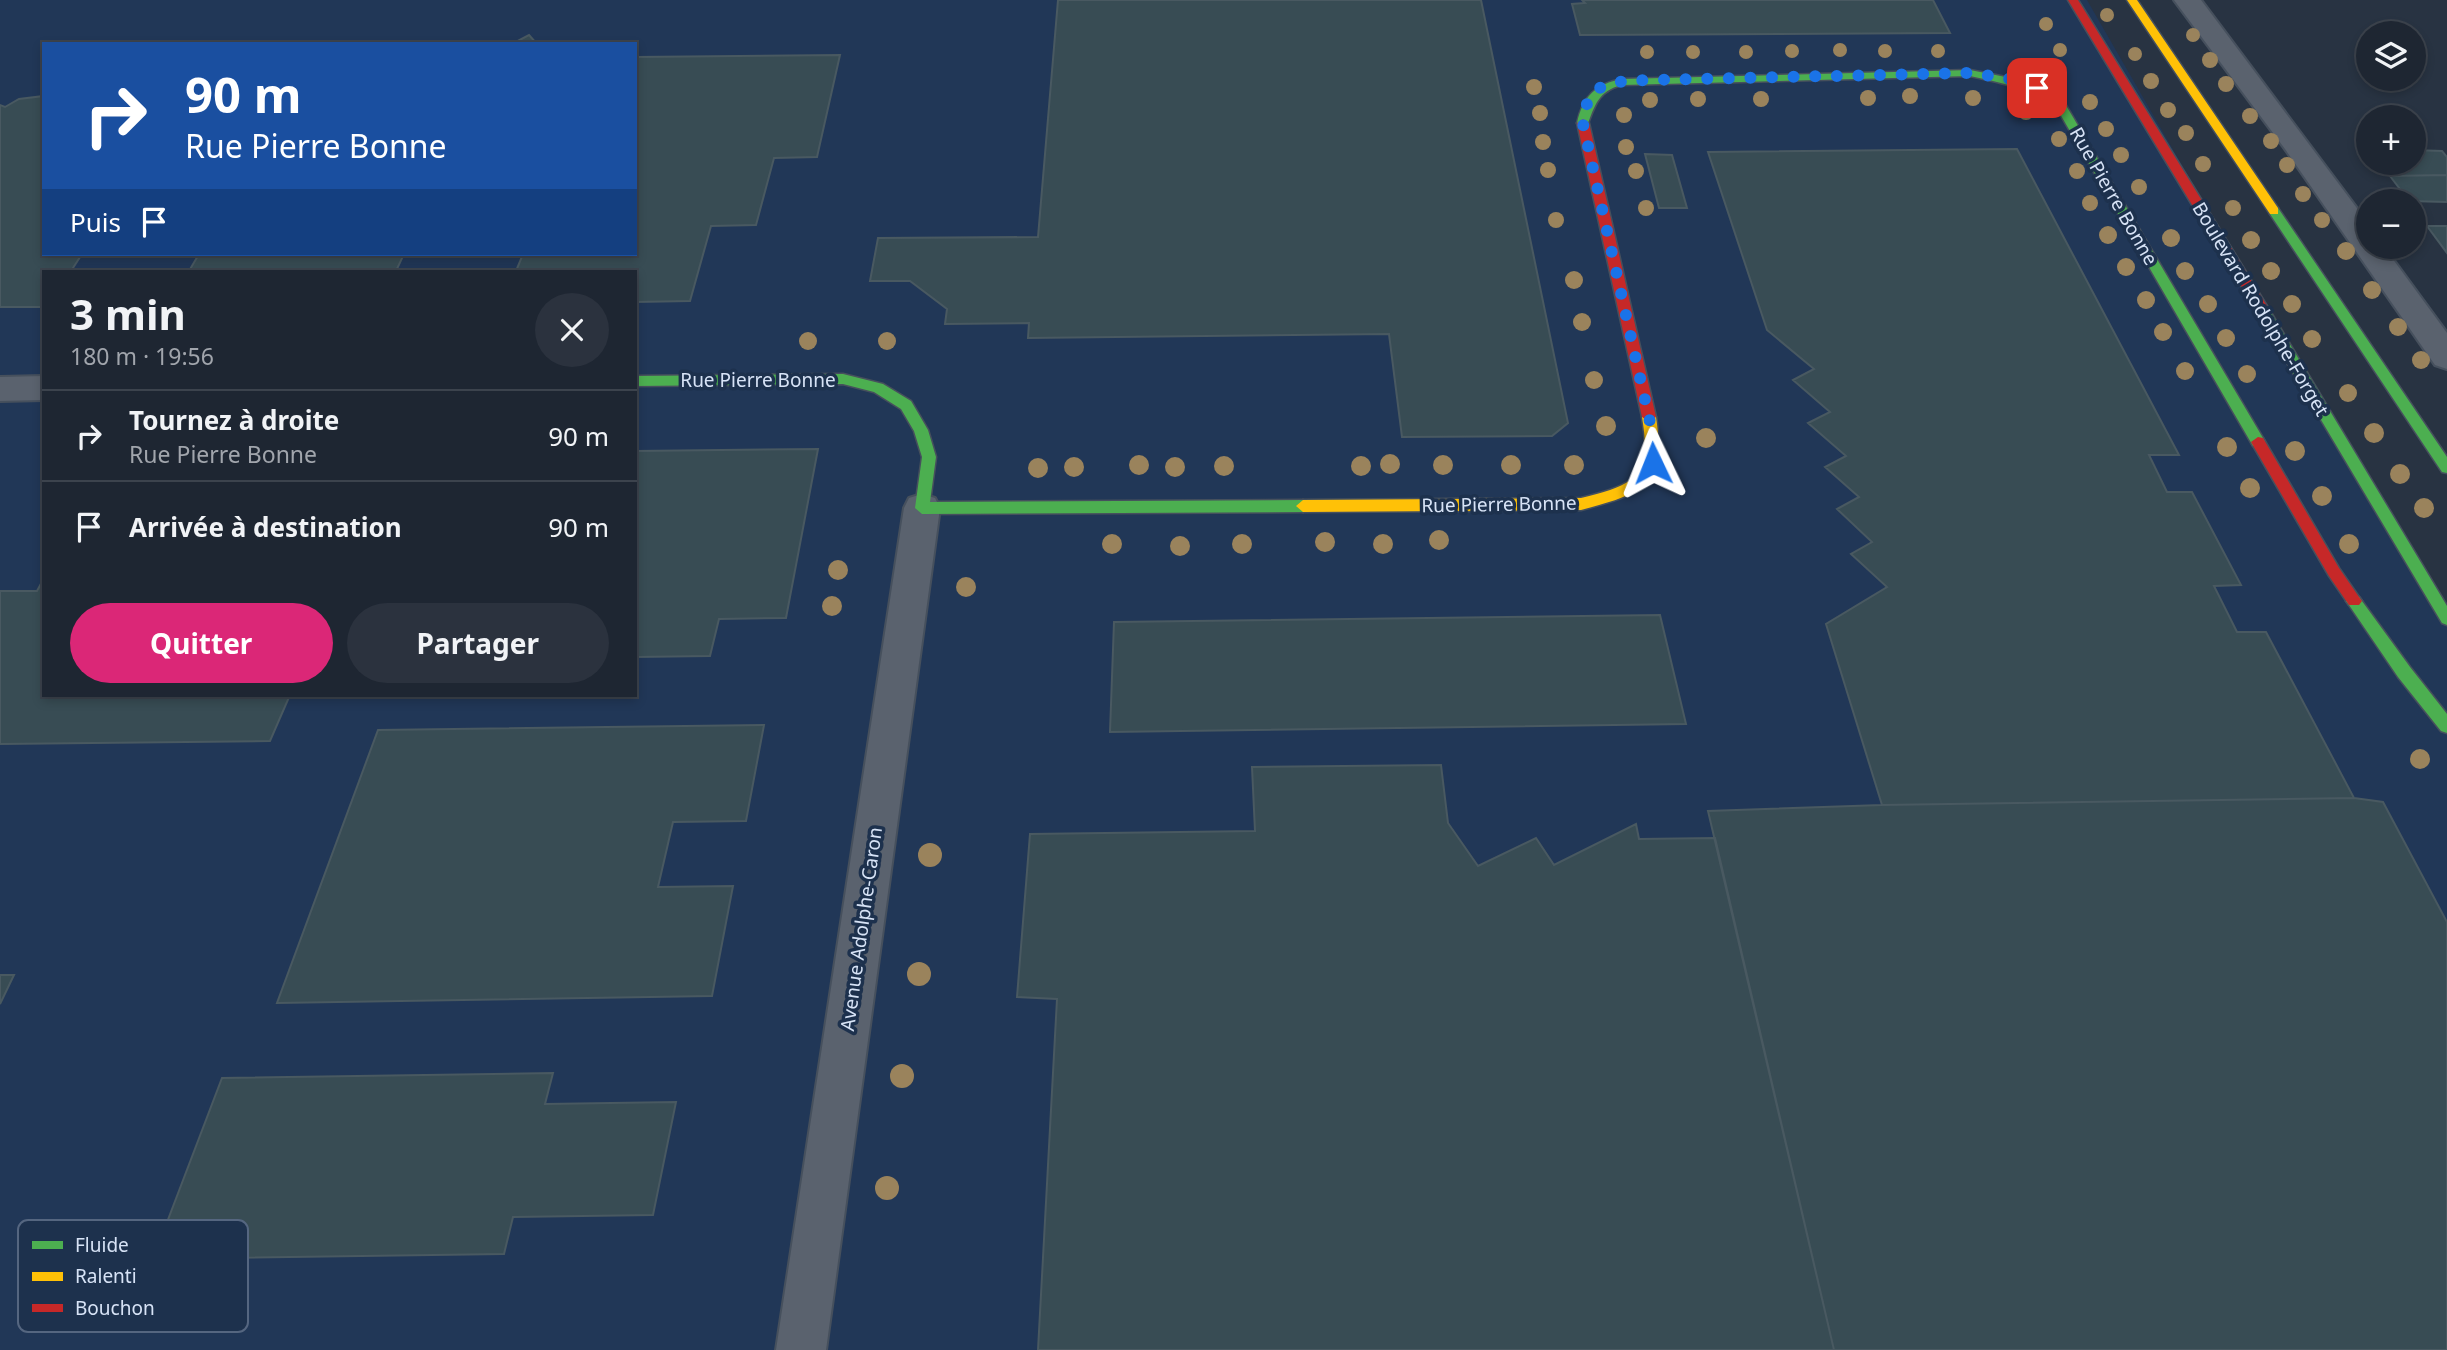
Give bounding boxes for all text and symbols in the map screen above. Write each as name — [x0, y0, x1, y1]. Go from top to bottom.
map controls — [2356, 21, 2426, 259]
button: layers — [2356, 21, 2426, 91]
pin — [2007, 58, 2067, 118]
text: 90 m — [185, 61, 302, 127]
icon: arrive — [2018, 69, 2056, 107]
icon: right — [70, 70, 161, 161]
button: + — [2356, 105, 2426, 175]
street label: Rue Pierre Bonne — [2064, 122, 2164, 270]
text: Rue Pierre Bonne — [185, 124, 447, 167]
button: − — [2356, 189, 2426, 259]
street label: Boulevard Rodolphe-Forget — [2187, 197, 2335, 421]
icon: arrive — [135, 203, 173, 241]
text: Puis — [70, 204, 121, 240]
text: 3 min — [70, 285, 186, 342]
button: close — [535, 293, 609, 367]
text: 180 m · 19:56 — [70, 340, 214, 372]
street label: Rue Pierre Bonne — [680, 367, 836, 393]
text: Tournez à droite — [129, 402, 339, 438]
icon: right — [70, 417, 108, 455]
text: 90 m — [548, 418, 609, 454]
position arrow — [1616, 426, 1690, 500]
text: Rue Pierre Bonne — [129, 438, 317, 470]
street label: Rue Pierre Bonne — [1421, 490, 1577, 518]
icon: arrive — [70, 508, 108, 546]
text: Arrivée à destination — [129, 509, 402, 545]
text: 90 m — [548, 509, 609, 545]
button: Quitter — [70, 603, 333, 683]
button: Partager — [347, 603, 609, 683]
street label: Avenue Adolphe-Caron — [834, 825, 888, 1033]
legend — [18, 1220, 248, 1332]
text: Fluide — [75, 1232, 129, 1258]
text: Ralenti — [75, 1263, 137, 1289]
text: Bouchon — [75, 1295, 155, 1321]

